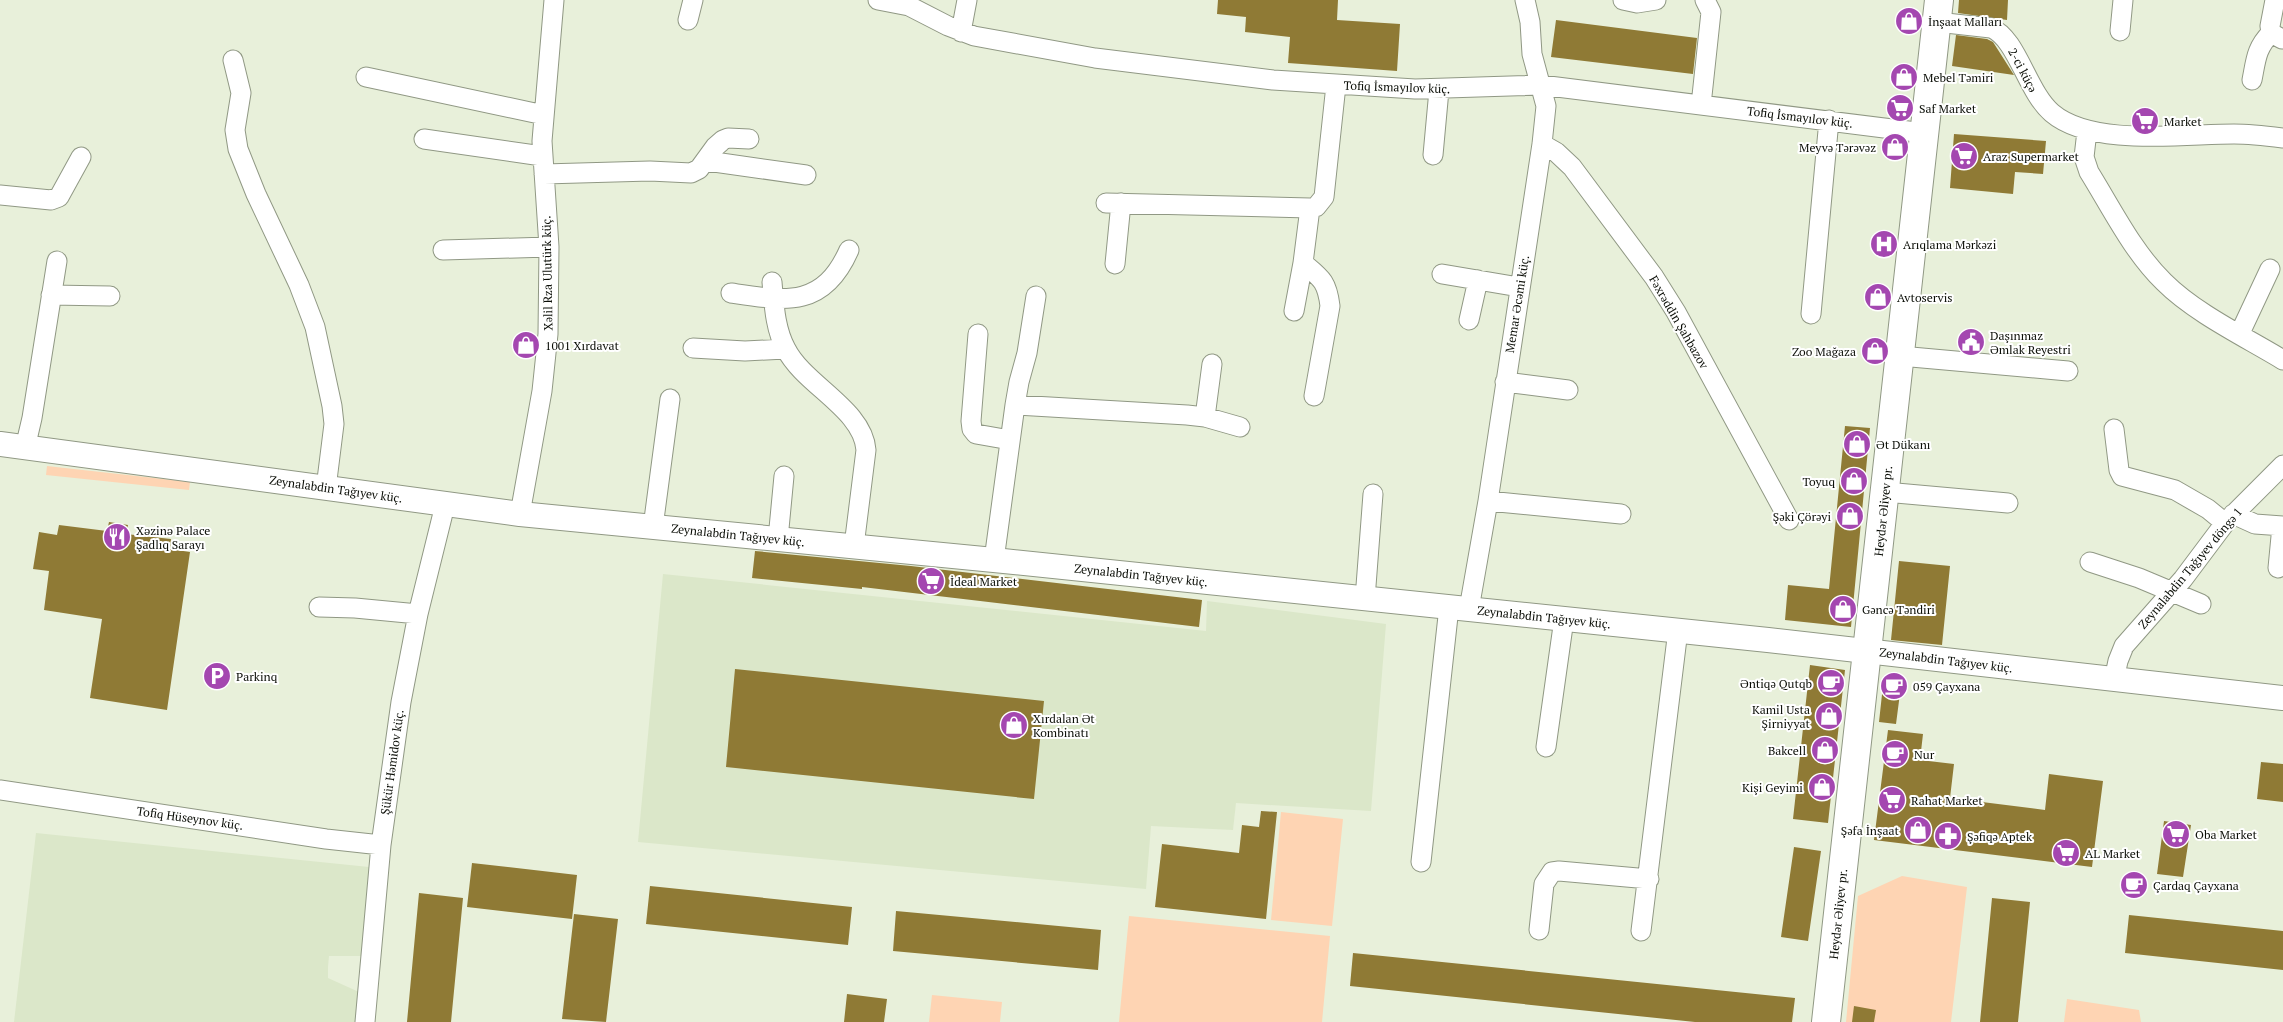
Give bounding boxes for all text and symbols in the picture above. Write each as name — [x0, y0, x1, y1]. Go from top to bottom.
shop icon: İnşaat Malları — [1894, 6, 1924, 36]
place label: İnşaat Malları — [1928, 14, 2003, 29]
street label: 2-ci küçə — [2005, 45, 2041, 95]
shop icon: Mebel Təmiri — [1889, 62, 1919, 92]
place label: Mebel Təmiri — [1923, 70, 1994, 85]
street label: Tofiq İsmayılov küç. — [1343, 78, 1451, 96]
supermarket icon: Saf Market — [1885, 93, 1915, 123]
place label: Saf Market — [1919, 101, 1977, 116]
street label: Tofiq İsmayılov küç. — [1746, 103, 1854, 131]
supermarket icon: Market — [2130, 106, 2160, 136]
place label: Market — [2164, 114, 2202, 129]
shop icon: Meyvə Tərəvəz — [1880, 132, 1910, 162]
place label: Meyvə Tərəvəz — [1799, 140, 1876, 155]
supermarket icon: Araz Supermarket — [1949, 141, 1979, 171]
place label: Araz Supermarket — [1983, 149, 2080, 164]
street label: Xəlil Rza Ulutürk küç. — [538, 215, 556, 331]
hospital icon: Arıqlama Mərkəzi — [1869, 229, 1899, 259]
place label: Arıqlama Mərkəzi — [1903, 237, 1997, 252]
street label: Memar Əcəmi küç. — [1502, 254, 1532, 354]
street label: Fəxrəddin Şahbazov — [1646, 273, 1712, 372]
shop icon: Avtoservis — [1863, 282, 1893, 312]
place label: Avtoservis — [1897, 290, 1952, 305]
public building icon: Daşınmaz Əmlak Reyestri — [1956, 327, 1986, 357]
place label: Daşınmaz Əmlak Reyestri — [1990, 328, 2071, 357]
shop icon: 1001 Xırdavat — [511, 330, 541, 360]
shop icon: Zoo Mağaza — [1860, 336, 1890, 366]
place label: 1001 Xırdavat — [545, 338, 620, 353]
place label: Zoo Mağaza — [1792, 344, 1856, 359]
shop icon: Ət Dükanı — [1842, 429, 1872, 459]
place label: Ət Dükanı — [1876, 437, 1931, 452]
street label: Heydər Əliyev pr. — [1871, 465, 1895, 557]
shop icon: Toyuq — [1839, 466, 1869, 496]
street label: Zeynalabdin Tağıyev küç. — [268, 472, 404, 506]
place label: Toyuq — [1802, 474, 1835, 489]
shop icon: Şəki Çörəyi — [1835, 501, 1865, 531]
street label: Zeynalabdin Tağıyev döngə 1 — [2135, 504, 2245, 632]
place label: Şəki Çörəyi — [1773, 509, 1831, 524]
street label: Zeynalabdin Tağıyev küç. — [670, 521, 806, 549]
restaurant icon: Xәzinә Palace Şadlıq Sarayı — [102, 522, 132, 552]
place label: Xәzinә Palace Şadlıq Sarayı — [136, 523, 210, 552]
street label: Zeynalabdin Tağıyev küç. — [1073, 561, 1209, 589]
supermarket icon: İdeal Market — [916, 566, 946, 596]
place label: İdeal Market — [950, 574, 1018, 589]
shop icon: Gəncə Təndiri — [1828, 594, 1858, 624]
place label: Gəncə Təndiri — [1862, 602, 1935, 617]
street label: Zeynalabdin Tağıyev küç. — [1476, 603, 1612, 631]
street label: Zeynalabdin Tağıyev küç. — [1878, 644, 2014, 676]
parking icon: Parkinq — [202, 661, 232, 691]
cafe icon: Əntiqə Qutqb — [1816, 668, 1846, 698]
place label: Parkinq — [236, 669, 278, 684]
cafe icon: 059 Çayxana — [1879, 671, 1909, 701]
place label: Əntiqə Qutqb — [1740, 676, 1812, 691]
place label: 059 Çayxana — [1913, 679, 1980, 694]
shop icon: Kamil Usta Şirniyyat — [1814, 701, 1844, 731]
place label: Kamil Usta Şirniyyat — [1752, 702, 1811, 731]
street label: Şükür Həmidov küç. — [377, 708, 407, 816]
shop icon: Xırdalan Ət Kombinatı — [999, 710, 1029, 740]
place label: Xırdalan Ət Kombinatı — [1033, 711, 1095, 740]
shop icon: Bakcell — [1810, 735, 1840, 765]
cafe icon: Nur — [1880, 739, 1910, 769]
place label: Bakcell — [1768, 743, 1806, 758]
place label: Nur — [1914, 747, 1935, 762]
shop icon: Kişi Geyimi — [1807, 772, 1837, 802]
place label: Kişi Geyimi — [1742, 780, 1803, 795]
supermarket icon: Rahat Market — [1877, 785, 1907, 815]
place label: Rahat Market — [1911, 793, 1983, 808]
street label: Tofiq Hüseynov küç. — [136, 803, 244, 833]
shop icon: Şəfa İnşaat — [1903, 815, 1933, 845]
supermarket icon: Oba Market — [2161, 819, 2191, 849]
pharmacy icon: Şəfiqə Aptek — [1933, 821, 1963, 851]
place label: Şəfa İnşaat — [1841, 823, 1900, 838]
place label: Oba Market — [2195, 827, 2258, 842]
place label: Şəfiqə Aptek — [1967, 829, 2033, 844]
supermarket icon: AL Market — [2051, 838, 2081, 868]
place label: AL Market — [2085, 846, 2141, 861]
street label: Heydər Əliyev pr. — [1826, 868, 1850, 960]
cafe icon: Çardaq Çayxana — [2119, 870, 2149, 900]
place label: Çardaq Çayxana — [2153, 878, 2239, 893]

